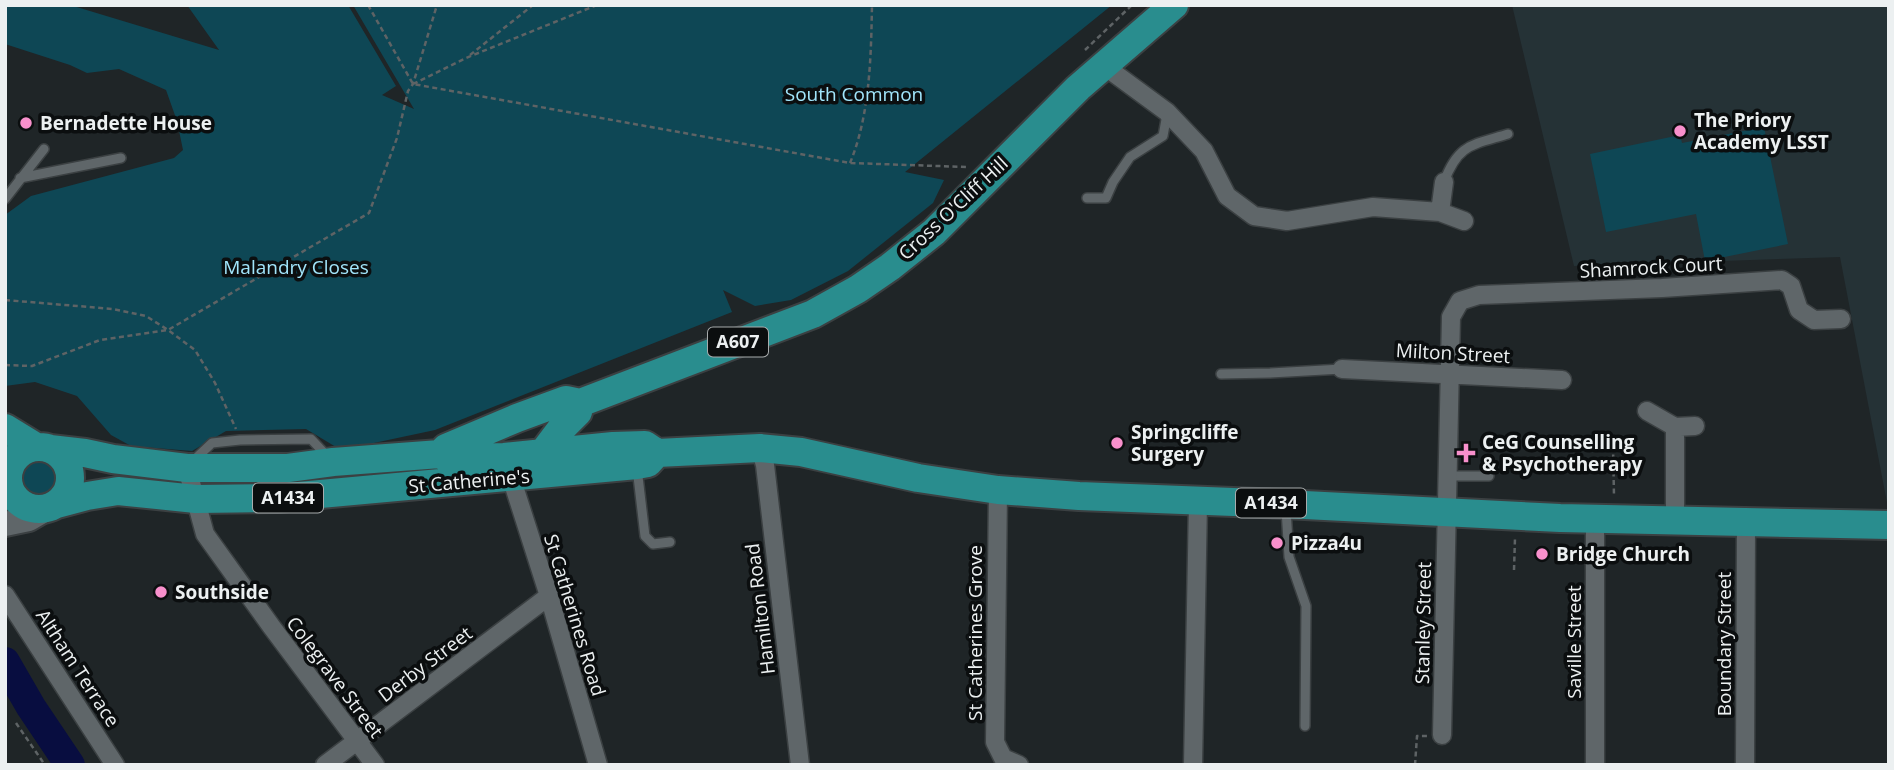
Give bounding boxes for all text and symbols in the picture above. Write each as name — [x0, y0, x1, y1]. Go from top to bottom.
park label: South Common — [785, 81, 923, 107]
place label: The Priory Academy LSST — [1694, 107, 1829, 155]
place label: Bernadette House — [40, 110, 212, 136]
marker: Bernadette House — [18, 115, 34, 131]
marker: The Priory Academy LSST — [1672, 123, 1688, 139]
street label: Cross O'Cliff Hill — [893, 150, 1013, 266]
street label: Shamrock Court — [1579, 250, 1723, 284]
park label: Malandry Closes — [223, 254, 369, 280]
road number: A607 — [708, 328, 768, 356]
street label: Milton Street — [1395, 337, 1511, 369]
place label: Springcliffe Surgery — [1131, 419, 1238, 467]
place label: CeG Counselling & Psychotherapy — [1482, 429, 1642, 477]
marker: Springcliffe Surgery — [1109, 435, 1125, 451]
marker: CeG Counselling & Psychotherapy — [1456, 443, 1476, 463]
street label: St Catherine's — [407, 463, 531, 499]
road number: A1434 — [253, 484, 323, 512]
road number: A1434 — [1236, 489, 1306, 518]
place label: Pizza4u — [1291, 530, 1362, 556]
street label: St Catherines Road — [538, 531, 612, 699]
marker: Pizza4u — [1269, 535, 1285, 551]
place label: Bridge Church — [1556, 541, 1690, 567]
street label: Hamilton Road — [739, 542, 781, 676]
street label: St Catherines Grove — [962, 545, 988, 721]
marker: Bridge Church — [1534, 546, 1550, 562]
street label: Stanley Street — [1409, 561, 1437, 684]
street label: Boundary Street — [1711, 572, 1737, 716]
place label: Southside — [175, 579, 269, 605]
marker: Southside — [153, 584, 169, 600]
street label: Saville Street — [1561, 585, 1587, 699]
street label: Altham Terrace — [30, 604, 126, 732]
street label: Colegrave Street — [281, 611, 389, 743]
street label: Derby Street — [373, 620, 477, 708]

